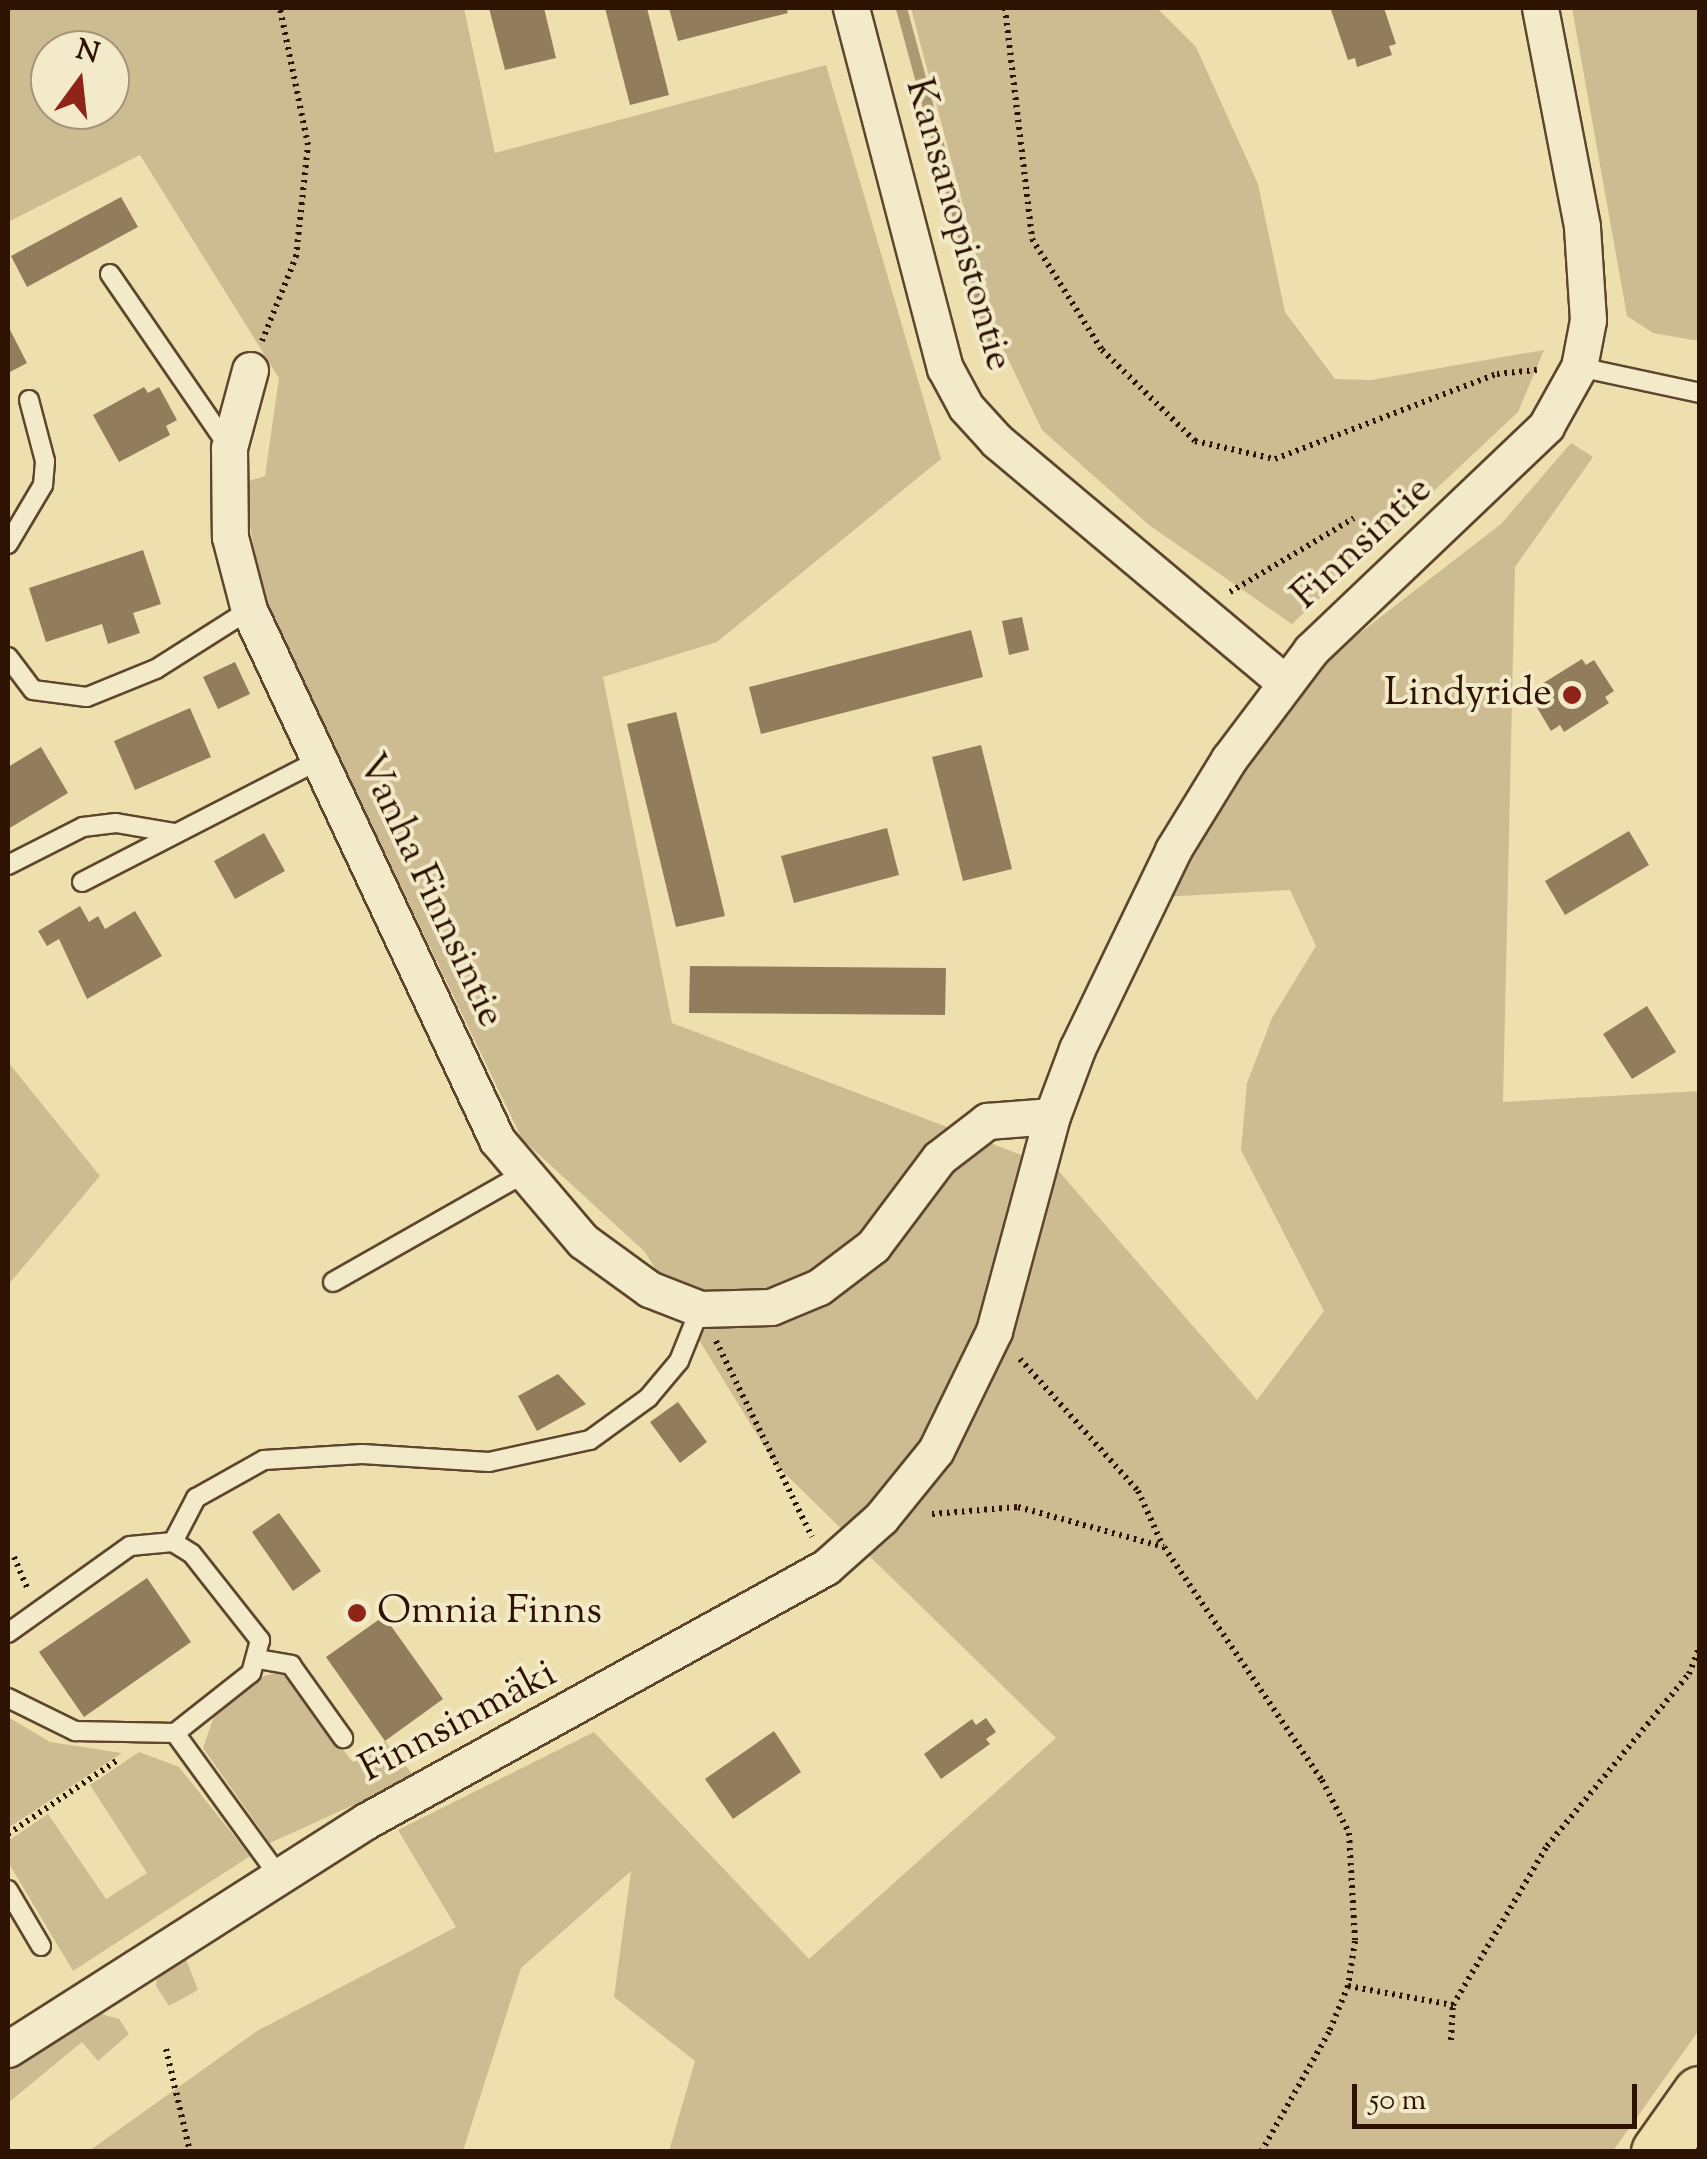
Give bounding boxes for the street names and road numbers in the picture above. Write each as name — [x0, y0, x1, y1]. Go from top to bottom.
street label: Kansanopistontie — [892, 73, 1022, 377]
street label: Finnsintie — [1283, 467, 1443, 621]
street label: Vanha Finnsintie — [345, 747, 513, 1035]
street label: Finnsinmäki — [353, 1651, 565, 1795]

